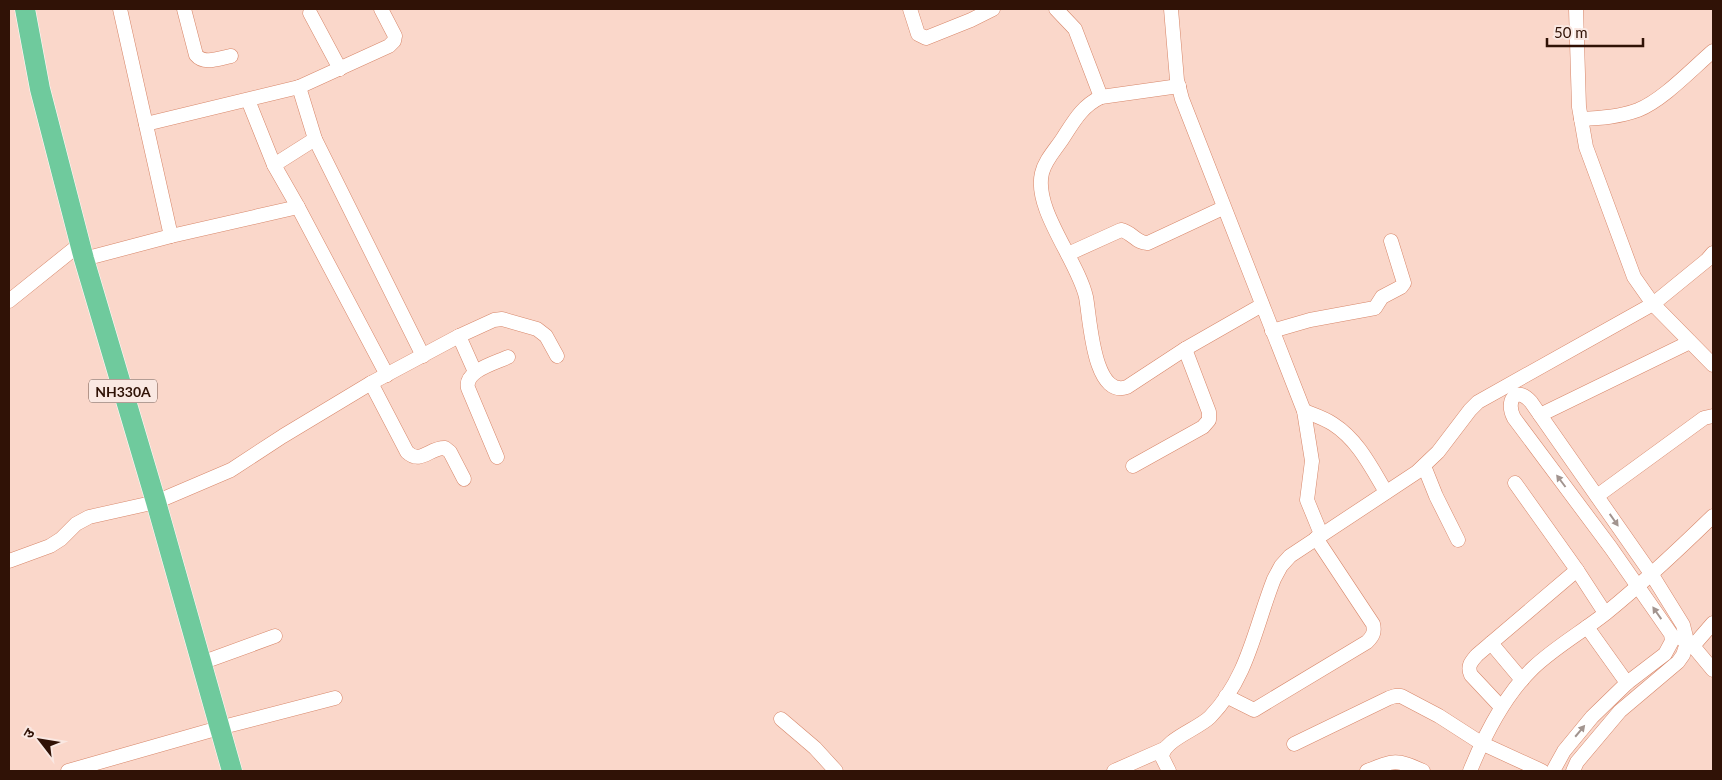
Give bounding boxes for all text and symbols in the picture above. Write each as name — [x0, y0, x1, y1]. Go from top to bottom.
scale bar — [1547, 15, 1643, 47]
text: 50 m — [1554, 23, 1588, 41]
road number: NH330A — [89, 380, 157, 402]
one-way arrow — [1556, 475, 1567, 488]
one-way arrow — [1609, 514, 1619, 527]
one-way arrow — [1652, 606, 1662, 620]
north arrow — [15, 715, 65, 765]
text: उ — [19, 724, 38, 741]
one-way arrow — [1575, 725, 1586, 738]

